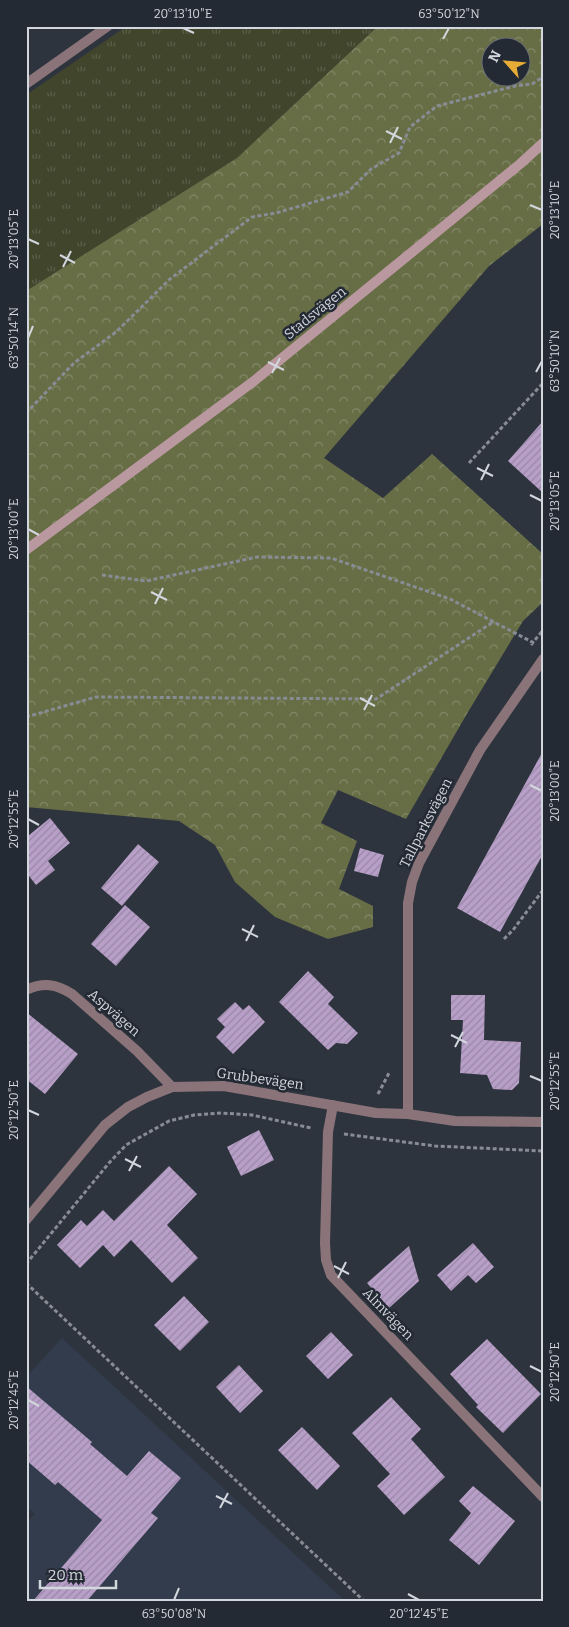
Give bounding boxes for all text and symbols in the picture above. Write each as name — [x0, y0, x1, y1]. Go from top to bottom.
text: 20°13'10"E — [154, 7, 212, 21]
text: 63°50'12"N — [418, 7, 480, 21]
north arrow — [482, 38, 532, 88]
text: N — [485, 47, 505, 65]
text: 20°13'10"E — [548, 181, 562, 239]
text: 20°13'05"E — [7, 209, 21, 269]
street label: Stadsvägen — [281, 283, 349, 343]
text: 63°50'14"N — [7, 307, 21, 369]
text: 63°50'10"N — [548, 329, 562, 392]
text: 20°13'05"E — [548, 471, 562, 531]
text: 20°13'00"E — [7, 498, 21, 560]
text: 20°13'00"E — [548, 760, 562, 822]
street label: Tallparksvägen — [396, 775, 456, 871]
text: 20°12'55"E — [7, 790, 21, 848]
street label: Aspvägen — [84, 986, 144, 1040]
text: 20°12'55"E — [548, 1052, 562, 1110]
street label: Grubbevägen — [215, 1064, 305, 1094]
text: 20°12'50"E — [7, 1080, 21, 1140]
street label: Almvägen — [359, 1284, 417, 1344]
text: 20°12'50"E — [548, 1342, 562, 1402]
text: 20°12'45"E — [7, 1370, 21, 1430]
scale bar — [40, 1557, 116, 1589]
text: 20 m — [48, 1566, 84, 1584]
text: 63°50'08"N — [142, 1607, 207, 1621]
text: 20°12'45"E — [389, 1607, 449, 1621]

